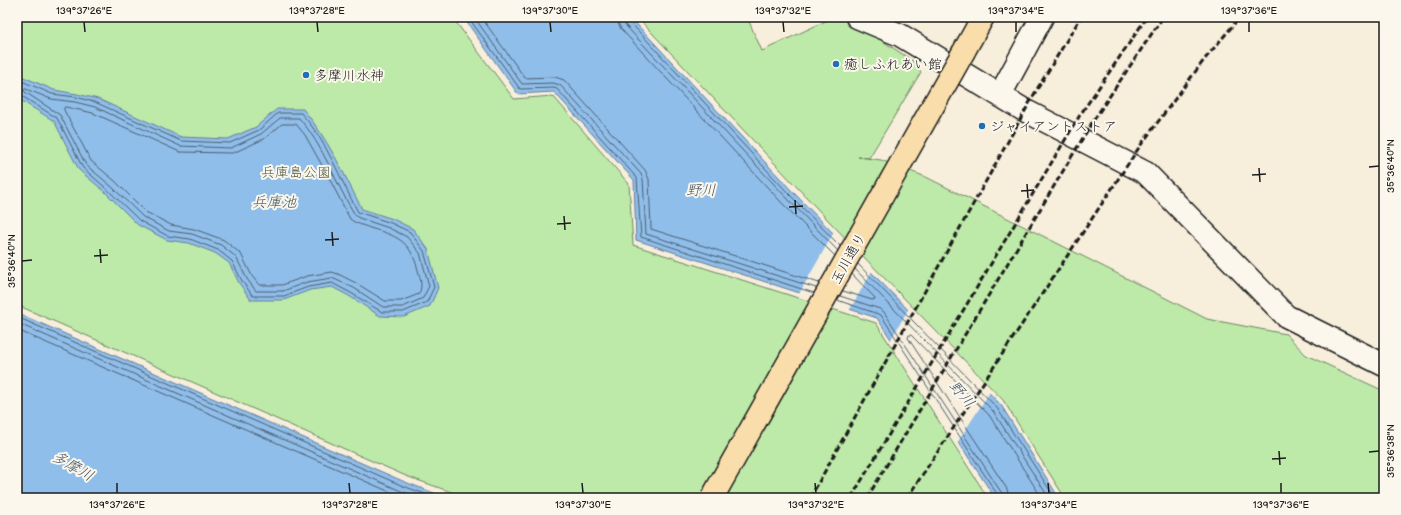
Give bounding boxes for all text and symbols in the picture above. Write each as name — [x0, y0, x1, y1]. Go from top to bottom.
text: 139°37'26"E — [56, 5, 112, 17]
text: 139°37'28"E — [289, 5, 345, 17]
text: 139°37'30"E — [522, 5, 578, 17]
text: 139°37'32"E — [755, 5, 811, 17]
text: 139°37'34"E — [988, 5, 1045, 17]
text: 139°37'36"E — [1221, 5, 1278, 17]
place label: 癒しふれあい館 — [844, 56, 942, 73]
marker: 癒しふれあい館 — [831, 59, 841, 69]
place label: 多摩川水神 — [314, 67, 384, 84]
marker: 多摩川水神 — [301, 70, 311, 80]
place label: ジャイアントストア — [990, 118, 1117, 135]
marker: ジャイアントストア — [977, 121, 987, 131]
text: 35°36'40"N — [1385, 139, 1397, 193]
park label: 兵庫島公園 — [261, 164, 331, 181]
water label: 野川 — [686, 181, 716, 200]
water label: 兵庫池 — [251, 193, 297, 212]
street label: 玉川通り — [827, 230, 869, 287]
text: 35°36'40"N — [6, 234, 18, 288]
water label: 野川 — [945, 377, 979, 412]
text: 35°36'38"N — [1385, 424, 1397, 478]
water label: 多摩川 — [49, 447, 97, 486]
text: 139°37'26"E — [89, 499, 145, 511]
text: 139°37'28"E — [322, 499, 378, 511]
text: 139°37'30"E — [555, 499, 611, 511]
text: 139°37'32"E — [788, 499, 844, 511]
text: 139°37'34"E — [1021, 499, 1078, 511]
text: 139°37'36"E — [1253, 499, 1310, 511]

